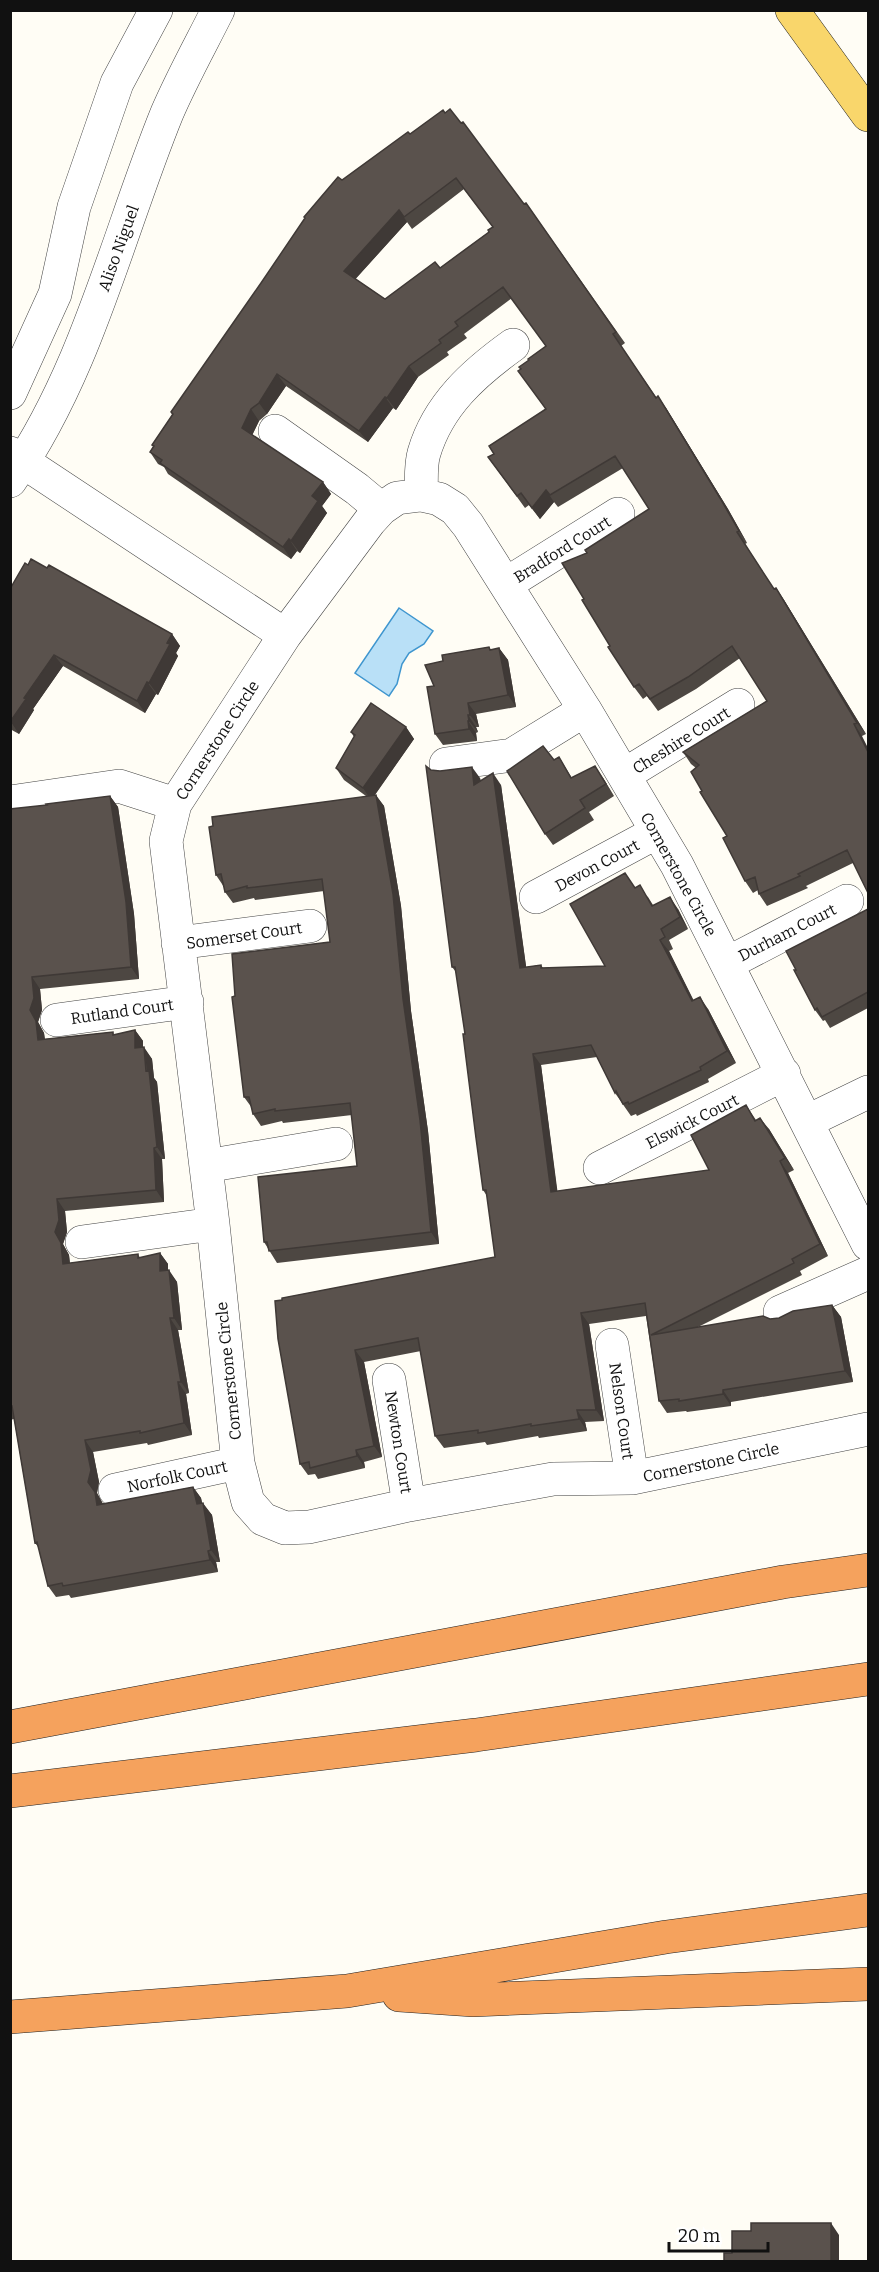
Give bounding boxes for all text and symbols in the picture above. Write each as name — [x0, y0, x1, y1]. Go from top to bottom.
street label: Aliso Niguel — [94, 202, 143, 294]
street label: Bradford Court — [510, 512, 614, 587]
street label: Cornerstone Circle — [172, 677, 263, 804]
street label: Cheshire Court — [629, 703, 734, 778]
street label: Cornerstone Circle — [637, 809, 721, 940]
street label: Devon Court — [552, 835, 643, 896]
street label: Durham Court — [735, 900, 839, 965]
street label: Somerset Court — [185, 918, 303, 953]
street label: Rutland Court — [69, 995, 175, 1028]
street label: Elswick Court — [643, 1090, 742, 1153]
street label: Cornerstone Circle — [212, 1301, 245, 1441]
street label: Nelson Court — [605, 1361, 638, 1461]
street label: Newton Court — [381, 1389, 416, 1495]
street label: Cornerstone Circle — [641, 1439, 781, 1486]
street label: Norfolk Court — [125, 1457, 229, 1496]
scale bar — [669, 2215, 768, 2253]
text: 20 m — [678, 2225, 720, 2247]

